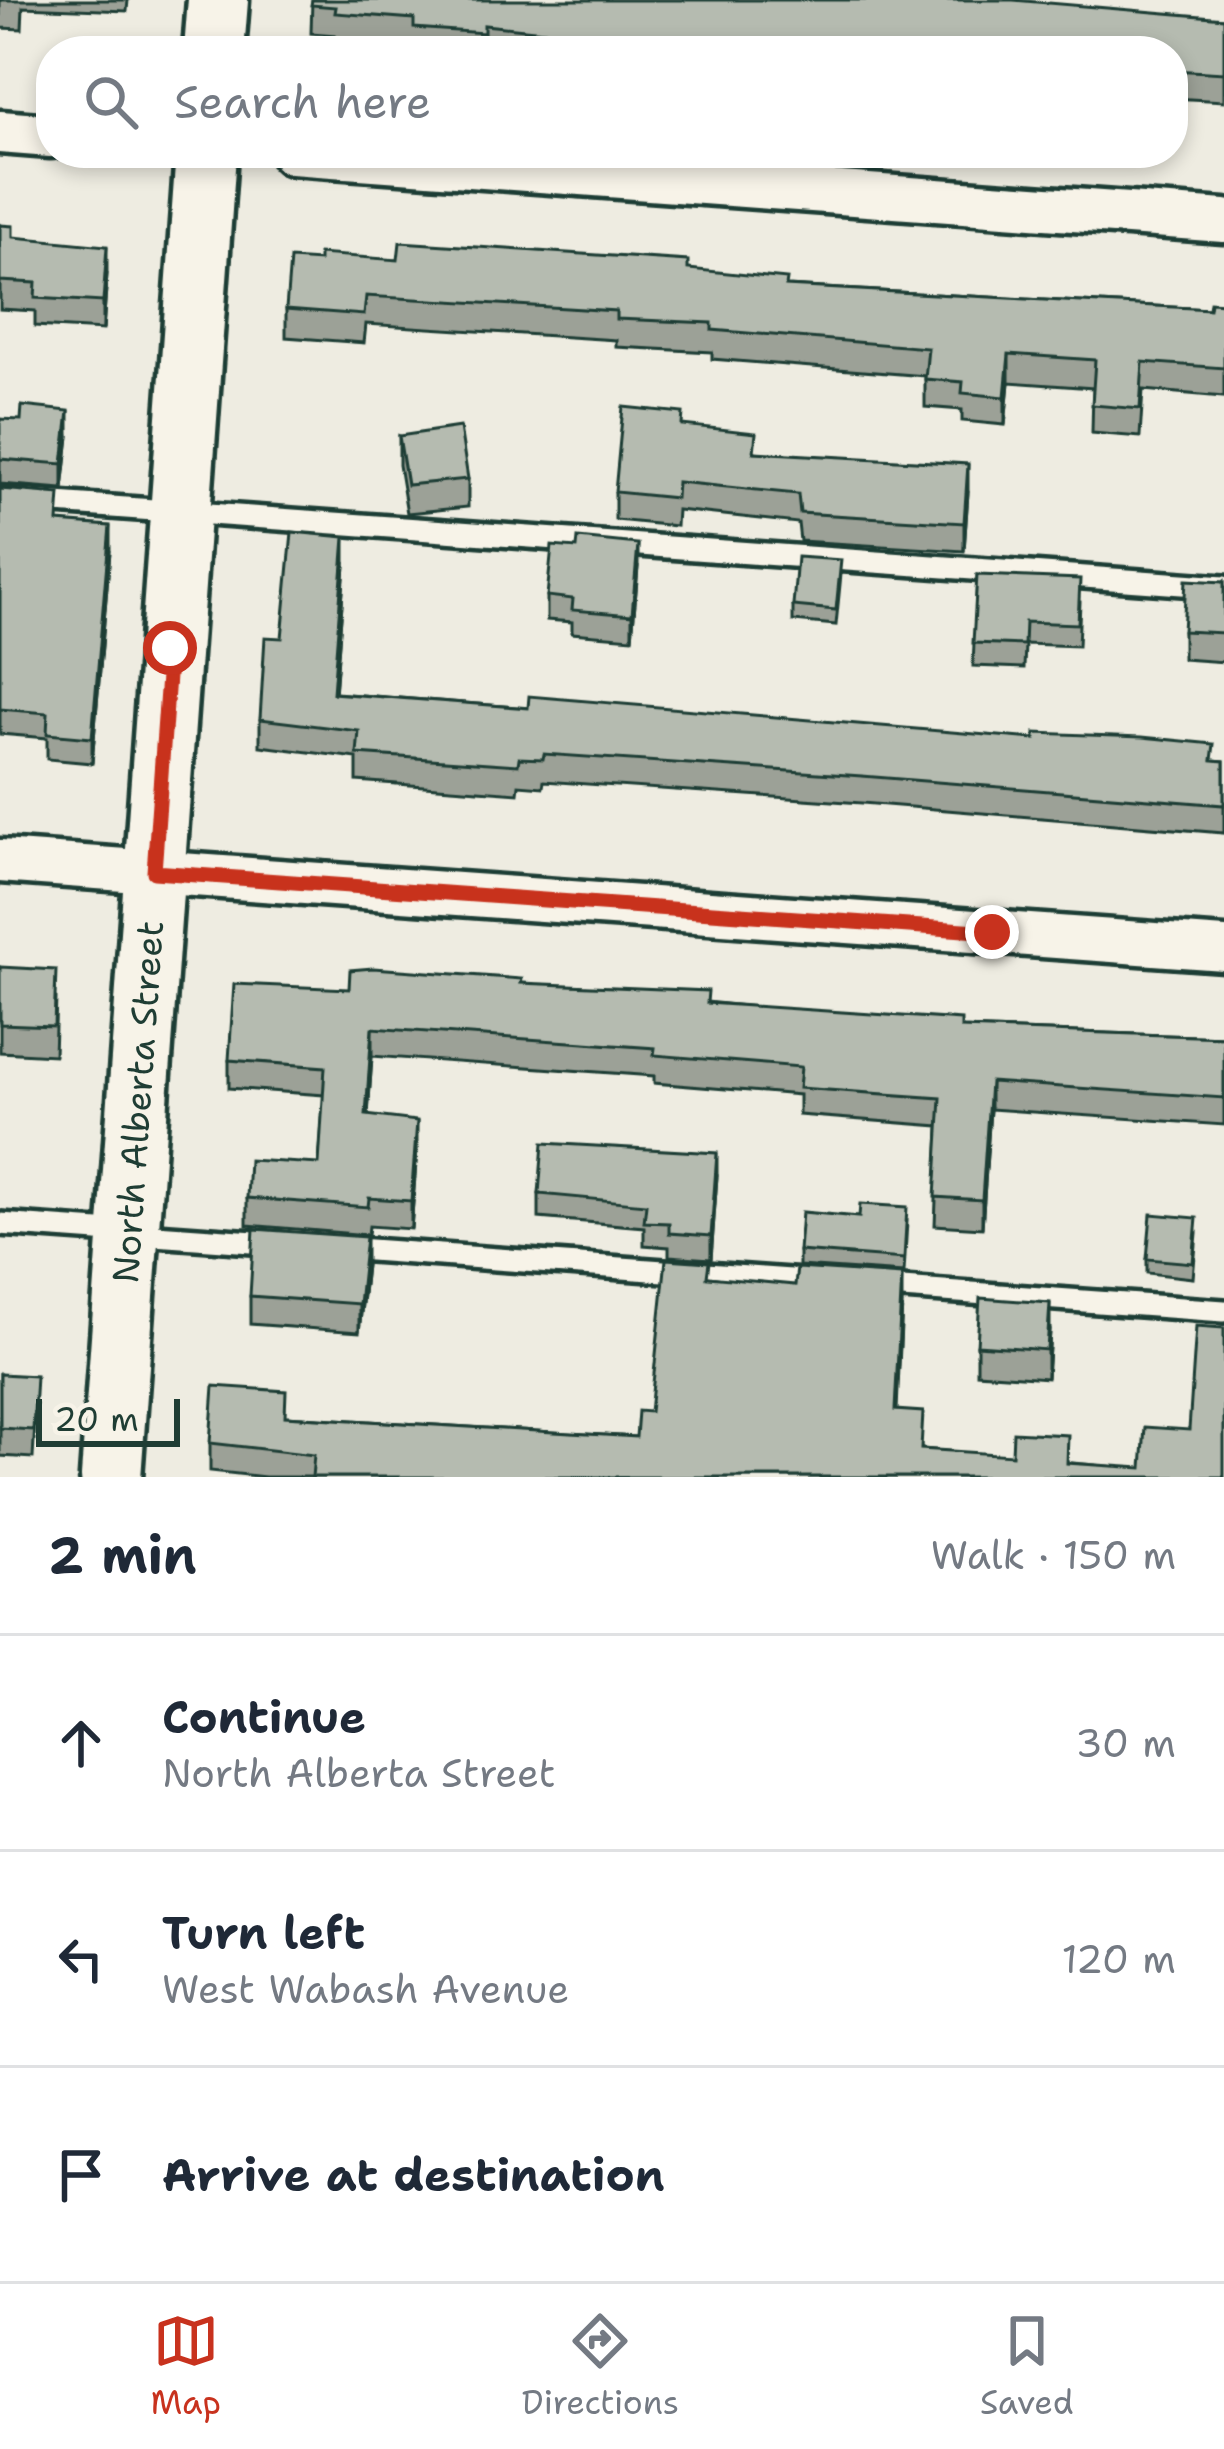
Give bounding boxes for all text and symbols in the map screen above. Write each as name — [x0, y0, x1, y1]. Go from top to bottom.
search box — [36, 36, 1188, 168]
icon: search — [78, 69, 144, 135]
text: Search here — [174, 72, 431, 132]
route start — [143, 621, 197, 675]
route end — [965, 905, 1019, 959]
street label: North Alberta Street — [101, 919, 175, 1285]
scale bar — [36, 1393, 180, 1446]
text: 20 m — [54, 1397, 139, 1442]
text: 2 min — [48, 1521, 197, 1589]
text: Walk · 150 m — [931, 1529, 1176, 1581]
text: Continue — [162, 1687, 366, 1747]
icon: ahead — [48, 1710, 114, 1776]
text: 30 m — [1075, 1717, 1176, 1769]
text: North Alberta Street — [162, 1747, 556, 1799]
text: Turn left — [162, 1903, 365, 1963]
icon: left — [48, 1926, 114, 1992]
text: 120 m — [1061, 1933, 1176, 1985]
text: West Wabash Avenue — [162, 1963, 569, 2015]
icon: arrive — [48, 2142, 114, 2208]
text: Arrive at destination — [162, 2145, 665, 2205]
tab: Map — [150, 2308, 221, 2425]
tab: Directions — [522, 2308, 679, 2425]
tab: Saved — [980, 2308, 1074, 2425]

